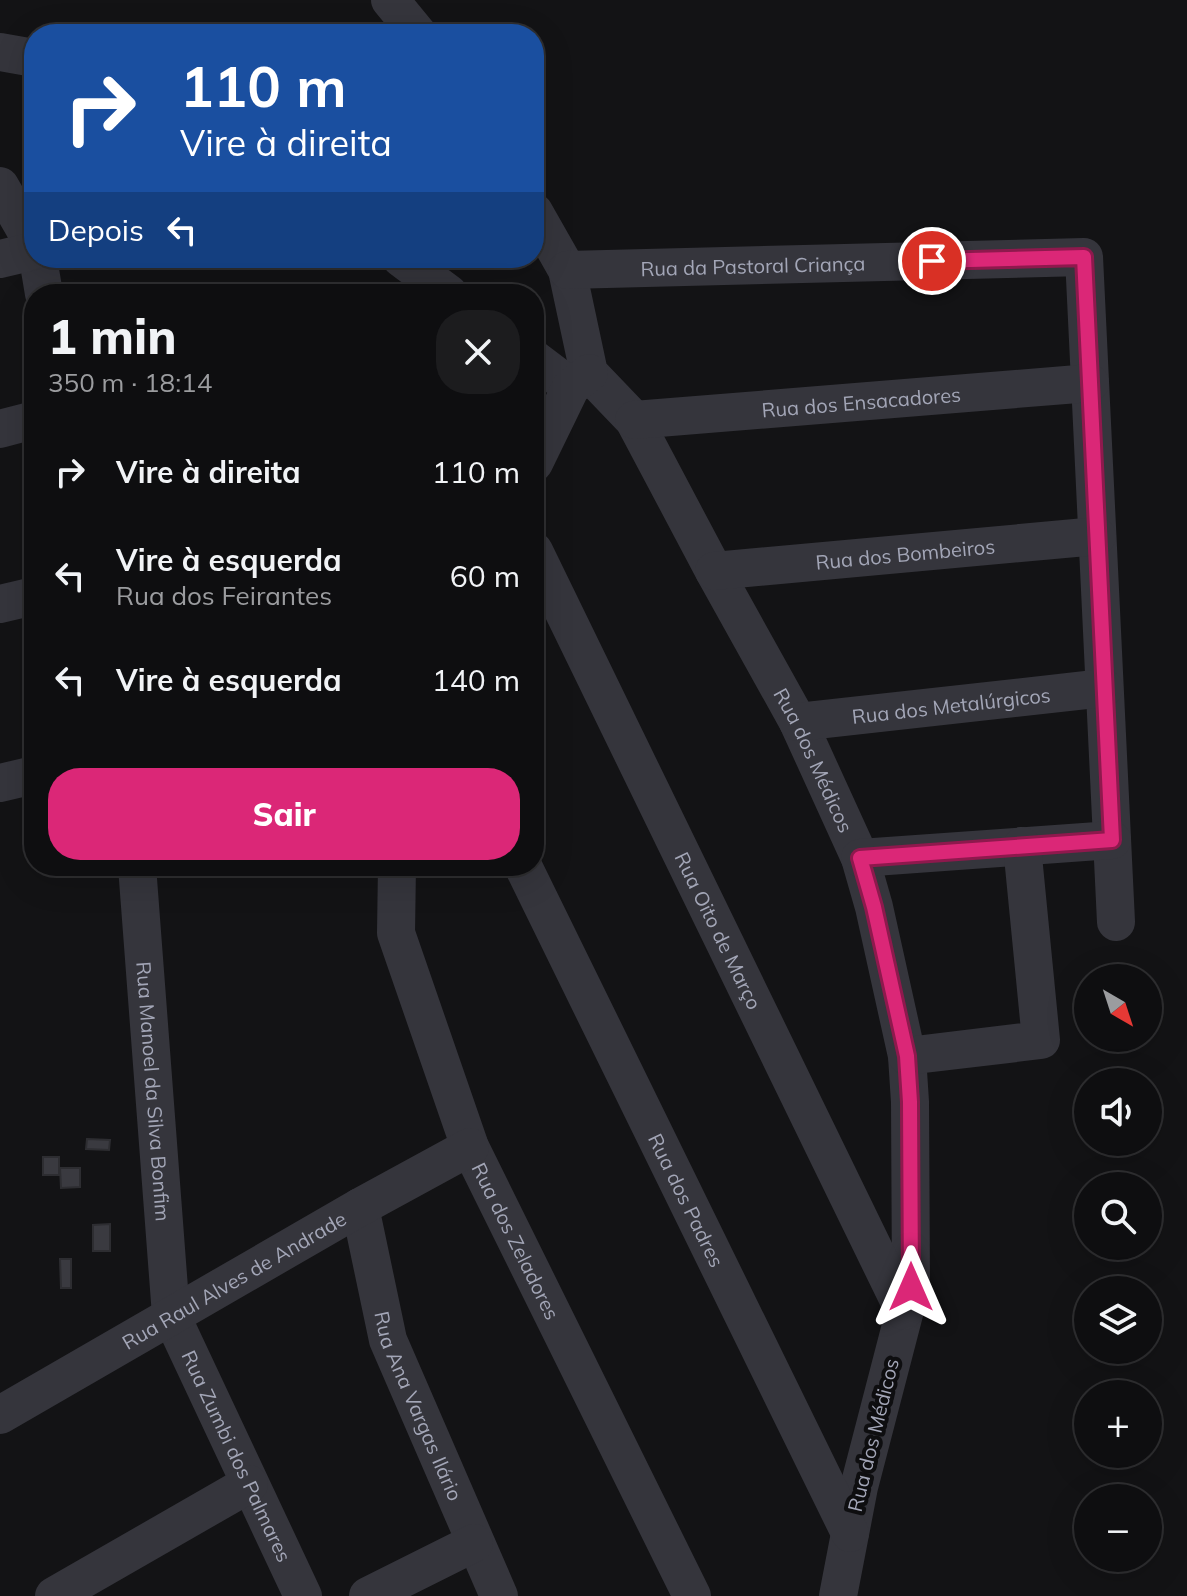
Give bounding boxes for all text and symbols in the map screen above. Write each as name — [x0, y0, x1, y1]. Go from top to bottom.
text: 110 m — [180, 51, 347, 121]
icon: right — [48, 56, 152, 160]
text: Vire à direita — [180, 120, 392, 165]
icon: left — [160, 208, 204, 252]
text: Depois — [48, 211, 144, 249]
pin — [898, 227, 966, 295]
icon: arrive — [910, 239, 954, 283]
street label: Rua da Pastoral Criança — [640, 250, 866, 281]
text: 1 min — [48, 306, 177, 366]
button: close — [436, 310, 520, 394]
text: 350 m · 18:14 — [48, 366, 212, 399]
street label: Rua dos Ensacadores — [761, 381, 962, 422]
icon: right — [48, 450, 92, 494]
text: Vire à direita — [116, 453, 301, 491]
text: 110 m — [432, 453, 520, 491]
street label: Rua dos Bombeiros — [814, 533, 996, 574]
text: Vire à esquerda — [116, 541, 342, 579]
icon: left — [48, 554, 92, 598]
text: 60 m — [450, 557, 520, 595]
text: Rua dos Feirantes — [116, 579, 332, 612]
icon: left — [48, 658, 92, 702]
text: Vire à esquerda — [116, 661, 342, 699]
text: 140 m — [432, 661, 520, 699]
street label: Rua dos Metalúrgicos — [850, 682, 1052, 728]
street label: Rua dos Médicos — [769, 683, 859, 836]
button: Sair — [48, 768, 520, 860]
street label: Rua Oito de Março — [670, 848, 768, 1013]
street label: Rua Manoel da Silva Bonfim — [132, 961, 176, 1222]
north arrow — [1074, 964, 1162, 1052]
map controls — [1074, 964, 1162, 1572]
button: sound — [1074, 1068, 1162, 1156]
street label: Rua dos Padres — [643, 1129, 730, 1271]
street label: Rua dos Zeladores — [467, 1158, 566, 1323]
button: search — [1074, 1172, 1162, 1260]
street label: Rua Raul Alves de Andrade — [117, 1205, 350, 1354]
position arrow — [869, 1245, 953, 1329]
button: layers — [1074, 1276, 1162, 1364]
street label: Rua Ana Vargas Ilário — [370, 1309, 469, 1504]
street label: Rua Zumbi dos Palmares — [177, 1346, 298, 1566]
street label: Rua dos Médicos — [842, 1356, 904, 1514]
button: + — [1074, 1380, 1162, 1468]
button: − — [1074, 1484, 1162, 1572]

